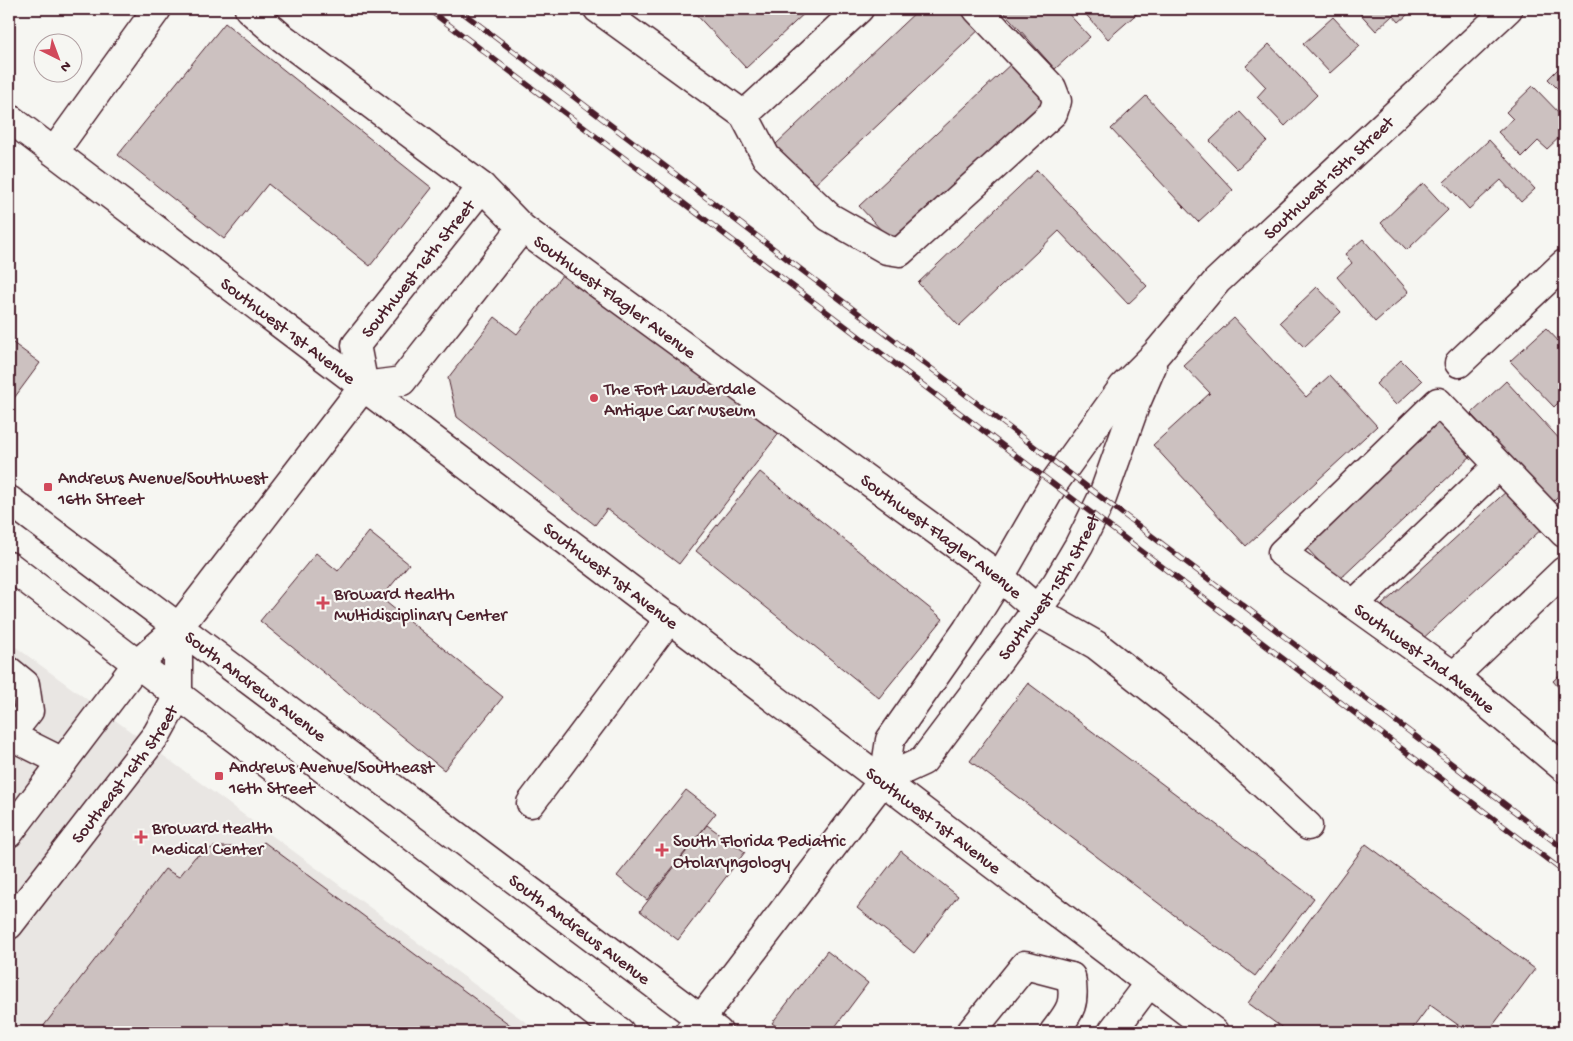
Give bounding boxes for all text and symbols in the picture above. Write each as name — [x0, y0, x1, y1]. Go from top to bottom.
north arrow — [32, 32, 82, 82]
text: N — [56, 56, 74, 75]
street label: Southwest 15th Street — [1260, 112, 1400, 245]
street label: Southwest 16th Street — [358, 195, 482, 343]
street label: Southwest Flagler Avenue — [528, 232, 700, 365]
street label: Southwest 1st Avenue — [215, 274, 360, 391]
place label: The Fort Lauderdale Antique Car Museum — [603, 380, 756, 422]
marker: The Fort Lauderdale Antique Car Museum — [588, 392, 600, 404]
place label: Andrews Avenue/Southwest 16th Street — [57, 469, 269, 511]
street label: Southwest Flagler Avenue — [855, 471, 1026, 605]
marker: Andrews Avenue/Southwest 16th Street — [42, 481, 54, 493]
street label: Southwest 15th Street — [994, 510, 1106, 665]
street label: Southwest 1st Avenue — [538, 519, 682, 635]
place label: Broward Health Multidisciplinary Center — [333, 585, 508, 627]
marker: Broward Health Multidisciplinary Center — [316, 596, 330, 610]
street label: Southwest 2nd Avenue — [1349, 600, 1499, 719]
street label: South Andrews Avenue — [180, 627, 330, 748]
street label: Southeast 16th Street — [68, 701, 184, 849]
place label: Andrews Avenue/Southeast 16th Street — [228, 758, 436, 800]
street label: Southwest 1st Avenue — [861, 764, 1005, 880]
marker: Andrews Avenue/Southeast 16th Street — [213, 770, 225, 782]
place label: Broward Health Medical Center — [151, 819, 273, 861]
marker: Broward Health Medical Center — [134, 830, 148, 844]
place label: South Florida Pediatric Otolaryngology — [673, 832, 846, 874]
marker: South Florida Pediatric Otolaryngology — [655, 843, 669, 857]
street label: South Andrews Avenue — [504, 871, 654, 991]

